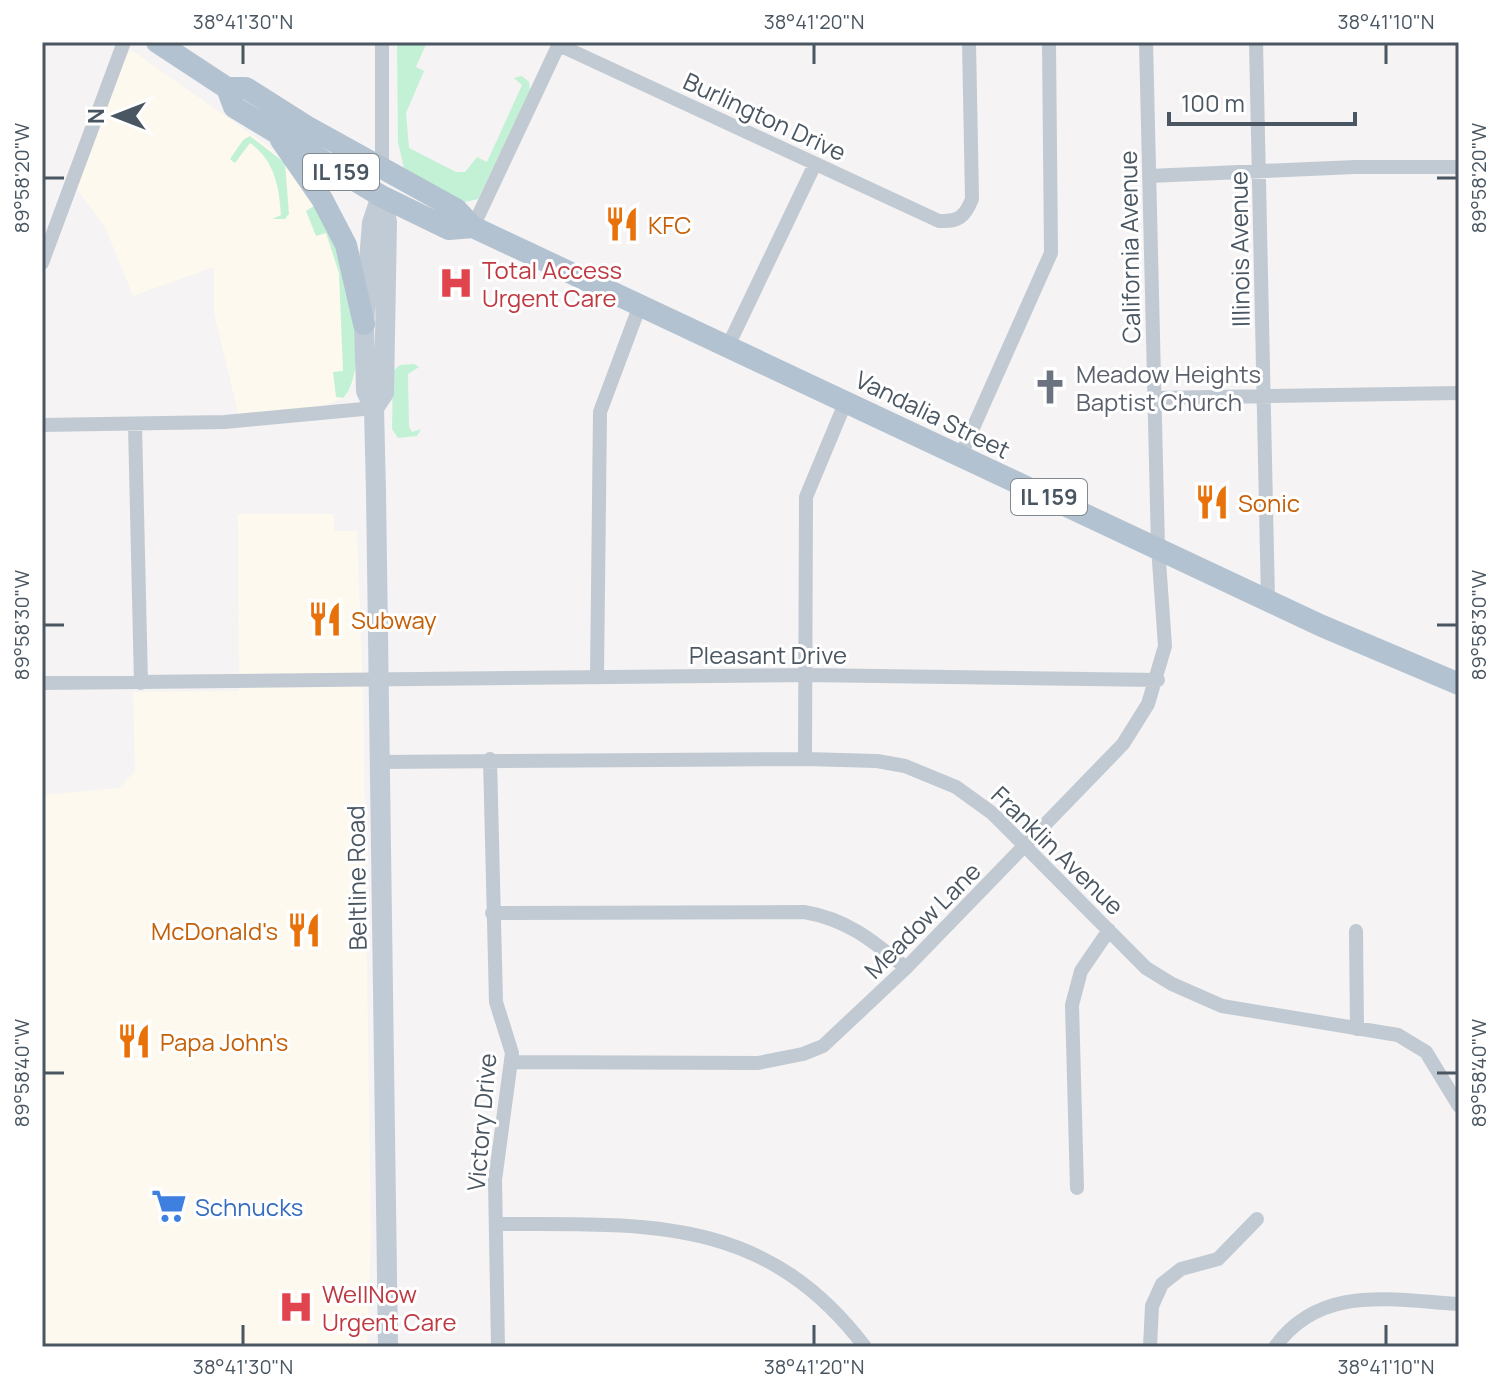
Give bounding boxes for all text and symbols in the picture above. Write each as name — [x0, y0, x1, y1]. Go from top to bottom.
text: 38°41'30"N — [193, 8, 293, 35]
text: 38°41'20"N — [764, 8, 864, 35]
text: 38°41'10"N — [1337, 8, 1435, 35]
street label: Burlington Drive — [678, 64, 852, 168]
north arrow — [76, 76, 156, 156]
scale bar — [1169, 76, 1355, 126]
text: 100 m — [1181, 86, 1245, 119]
text: N — [81, 108, 111, 124]
text: 89°58'20"W — [8, 122, 35, 233]
text: 89°58'20"W — [1465, 122, 1492, 233]
street label: California Avenue — [1111, 150, 1147, 344]
road number: IL 159 — [303, 154, 379, 190]
street label: Illinois Avenue — [1221, 171, 1257, 327]
restaurant icon: KFC — [603, 205, 641, 243]
place label: KFC — [648, 208, 692, 241]
place label: Total Access Urgent Care — [482, 253, 622, 314]
hospital icon: Total Access Urgent Care — [437, 264, 475, 302]
place label: Meadow Heights Baptist Church — [1076, 357, 1261, 418]
street label: Vandalia Street — [850, 362, 1016, 466]
church icon: Meadow Heights Baptist Church — [1031, 368, 1069, 406]
road number: IL 159 — [1011, 479, 1087, 515]
restaurant icon: Sonic — [1193, 483, 1231, 521]
place label: Sonic — [1238, 486, 1300, 519]
text: 89°58'30"W — [8, 570, 35, 680]
text: 89°58'30"W — [1465, 570, 1492, 680]
restaurant icon: Subway — [306, 600, 344, 638]
place label: Subway — [351, 603, 437, 636]
street label: Pleasant Drive — [689, 638, 847, 671]
street label: Franklin Avenue — [985, 778, 1131, 922]
street label: Beltline Road — [338, 805, 374, 951]
street label: Meadow Lane — [857, 855, 987, 985]
restaurant icon: McDonald's — [285, 911, 323, 949]
place label: McDonald's — [151, 914, 278, 947]
text: 89°58'40"W — [8, 1018, 35, 1127]
text: 89°58'40"W — [1465, 1018, 1492, 1127]
restaurant icon: Papa John's — [115, 1022, 153, 1060]
place label: Papa John's — [160, 1025, 288, 1058]
street label: Victory Drive — [459, 1052, 503, 1192]
supermarket icon: Schnucks — [150, 1187, 188, 1225]
place label: Schnucks — [195, 1190, 303, 1223]
place label: WellNow Urgent Care — [322, 1277, 457, 1338]
hospital icon: WellNow Urgent Care — [277, 1288, 315, 1326]
text: 38°41'30"N — [193, 1353, 293, 1380]
text: 38°41'20"N — [764, 1353, 864, 1380]
text: 38°41'10"N — [1337, 1353, 1435, 1380]

